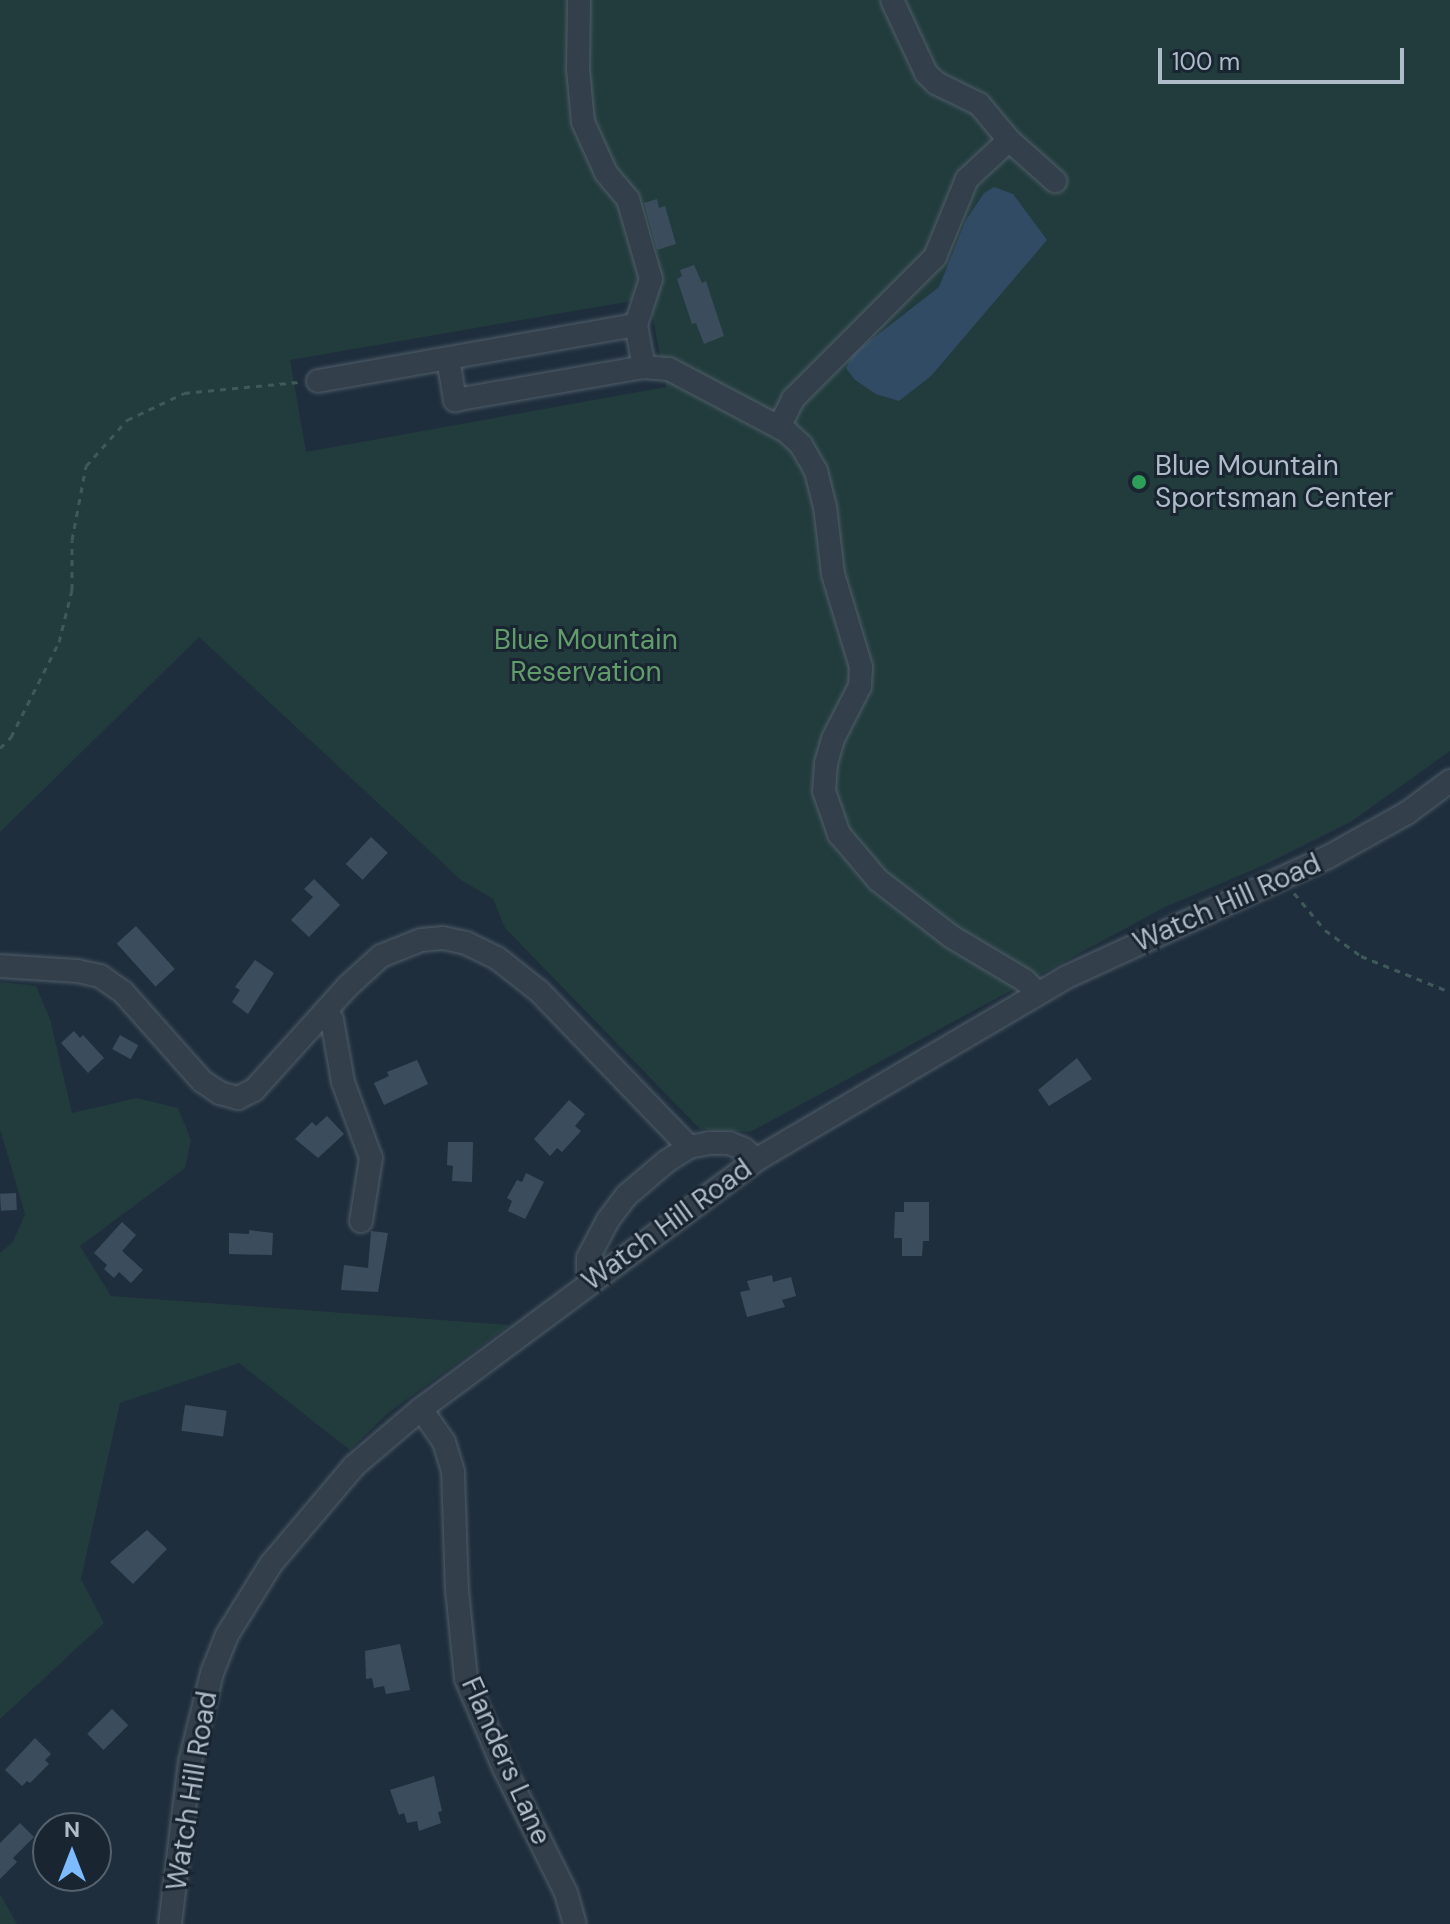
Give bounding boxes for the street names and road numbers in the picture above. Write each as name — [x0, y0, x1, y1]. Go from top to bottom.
street label: Watch Hill Road — [1128, 847, 1326, 959]
street label: Watch Hill Road — [576, 1152, 758, 1298]
street label: Flanders Lane — [454, 1672, 558, 1850]
street label: Watch Hill Road — [160, 1689, 224, 1893]

